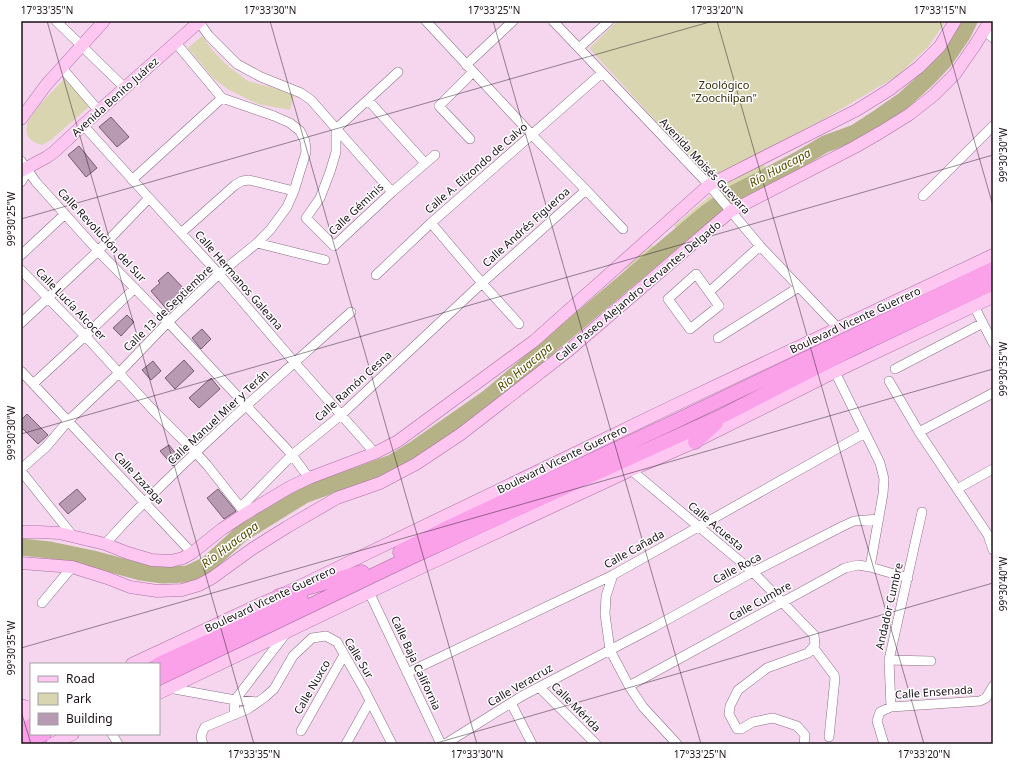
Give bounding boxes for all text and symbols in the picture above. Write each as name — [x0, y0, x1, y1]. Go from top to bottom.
text: 17°33'35"N — [21, 3, 73, 17]
text: 17°33'30"N — [244, 3, 296, 17]
text: 17°33'25"N — [468, 3, 520, 17]
text: 17°33'20"N — [691, 3, 743, 17]
text: 17°33'15"N — [914, 3, 966, 17]
street label: Avenida Benito Juárez — [68, 53, 161, 140]
park label: Zoológico "Zoochilpan" — [691, 77, 757, 105]
street label: Avenida Moisés Guevara — [657, 114, 754, 217]
street label: Calle A. Elizondo de Calvo — [421, 119, 530, 216]
text: 99°30'30"W — [996, 127, 1010, 182]
water label: Río Huacapa — [746, 144, 814, 191]
street label: Calle Géminis — [325, 179, 386, 238]
street label: Calle Andrés Figueroa — [479, 183, 573, 270]
street label: Calle Revolución del Sur — [55, 185, 150, 285]
text: 99°30'25"W — [4, 191, 18, 246]
street label: Calle Paseo Alejandro Cervantes Delgado — [552, 216, 724, 365]
street label: Calle Hermanos Galeana — [192, 227, 287, 333]
street label: Calle 13 de Septiembre — [120, 261, 216, 354]
street label: Calle Lucía Alcocer — [33, 264, 110, 344]
street label: Boulevard Vicente Guerrero — [787, 282, 923, 357]
water label: Río Huacapa — [493, 338, 556, 395]
text: 99°30'35"W — [996, 341, 1010, 396]
street label: Calle Ramón Cesna — [311, 347, 394, 424]
street label: Calle Manuel Mier y Terán — [164, 366, 272, 468]
text: 99°30'30"W — [4, 405, 18, 460]
street label: Boulevard Vicente Guerrero — [494, 420, 630, 497]
street label: Calle Izazaga — [111, 448, 168, 507]
street label: Calle Acuesta — [685, 498, 747, 553]
water label: Río Huacapa — [198, 517, 262, 572]
street label: Calle Cañada — [601, 526, 667, 571]
street label: Calle Roca — [710, 549, 764, 587]
text: 99°30'40"W — [996, 556, 1010, 611]
street label: Boulevard Vicente Guerrero — [202, 561, 338, 636]
street label: Andador Cumbre — [871, 561, 906, 651]
street label: Calle Cumbre — [726, 577, 794, 624]
street label: Calle Baja California — [388, 613, 445, 712]
text: 99°30'35"W — [4, 620, 18, 675]
street label: Calle Sur — [341, 634, 378, 681]
street label: Calle Nuxco — [290, 656, 333, 717]
street label: Calle Veracruz — [485, 660, 555, 709]
legend — [30, 663, 160, 735]
text: Road — [66, 670, 95, 687]
street label: Calle Mérida — [548, 679, 604, 735]
street label: Calle Ensenada — [894, 681, 973, 702]
text: Park — [66, 690, 92, 707]
text: Building — [66, 710, 113, 727]
text: 17°33'35"N — [228, 747, 280, 761]
text: 17°33'30"N — [451, 747, 503, 761]
text: 17°33'25"N — [674, 747, 726, 761]
text: 17°33'20"N — [898, 747, 950, 761]

